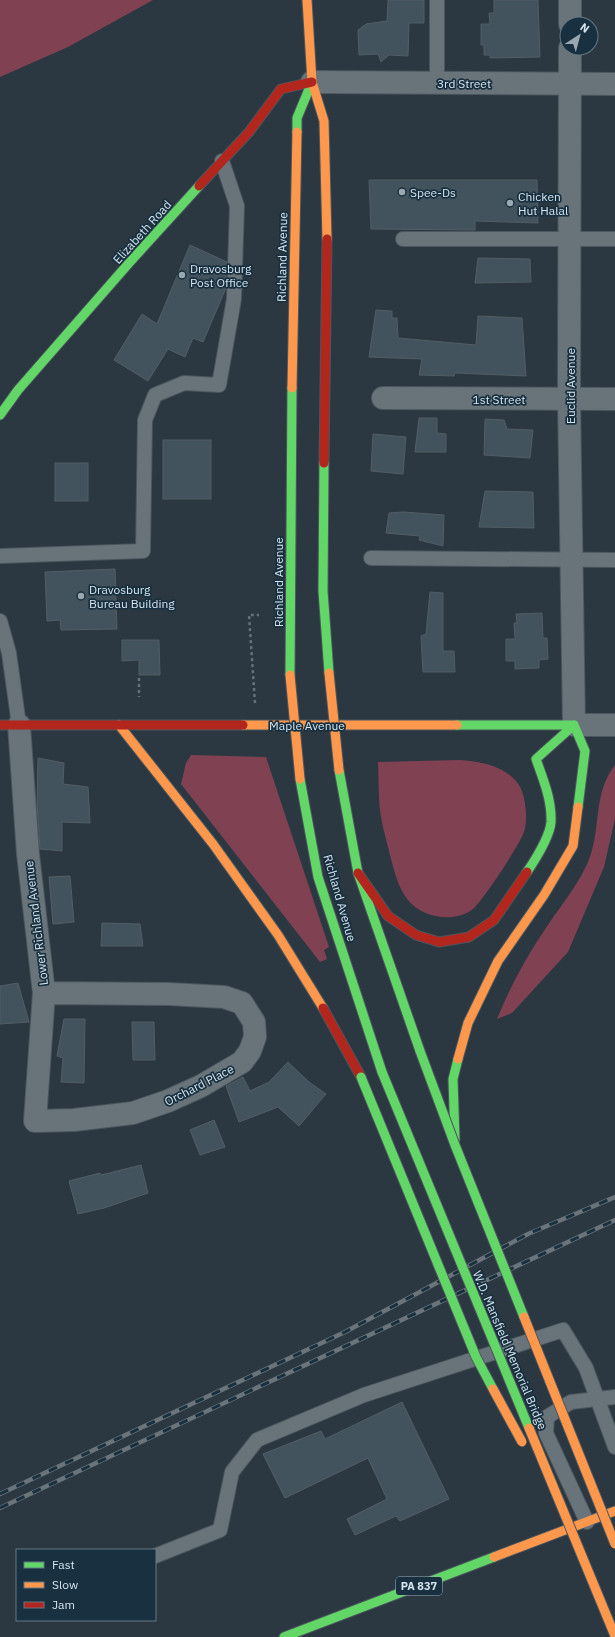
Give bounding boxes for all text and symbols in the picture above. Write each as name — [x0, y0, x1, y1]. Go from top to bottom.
north arrow — [559, 16, 599, 56]
text: N — [578, 20, 592, 36]
street label: 3rd Street — [437, 76, 491, 91]
place label: Spee-Ds — [410, 185, 456, 200]
marker: Spee-Ds — [397, 187, 407, 197]
place label: Chicken Hut Halal — [518, 189, 568, 218]
street label: Elizabeth Road — [110, 197, 174, 267]
marker: Chicken Hut Halal — [505, 198, 515, 208]
street label: Richland Avenue — [274, 212, 290, 302]
place label: Dravosburg Post Office — [190, 261, 252, 290]
marker: Dravosburg Post Office — [177, 270, 187, 280]
street label: Euclid Avenue — [563, 348, 578, 424]
street label: 1st Street — [473, 392, 525, 407]
street label: Richland Avenue — [271, 537, 286, 627]
place label: Dravosburg Bureau Building — [89, 582, 175, 611]
marker: Dravosburg Bureau Building — [76, 591, 86, 601]
street label: Maple Avenue — [269, 718, 345, 733]
street label: Richland Avenue — [320, 853, 360, 944]
street label: Lower Richland Avenue — [21, 859, 51, 986]
street label: Orchard Place — [162, 1061, 236, 1109]
street label: W.D. Mansfield Memorial Bridge — [470, 1268, 550, 1432]
legend — [16, 1549, 156, 1621]
text: Fast — [52, 1557, 75, 1572]
text: Slow — [52, 1577, 78, 1592]
road number: PA 837 — [396, 1577, 442, 1595]
text: Jam — [52, 1597, 75, 1612]

